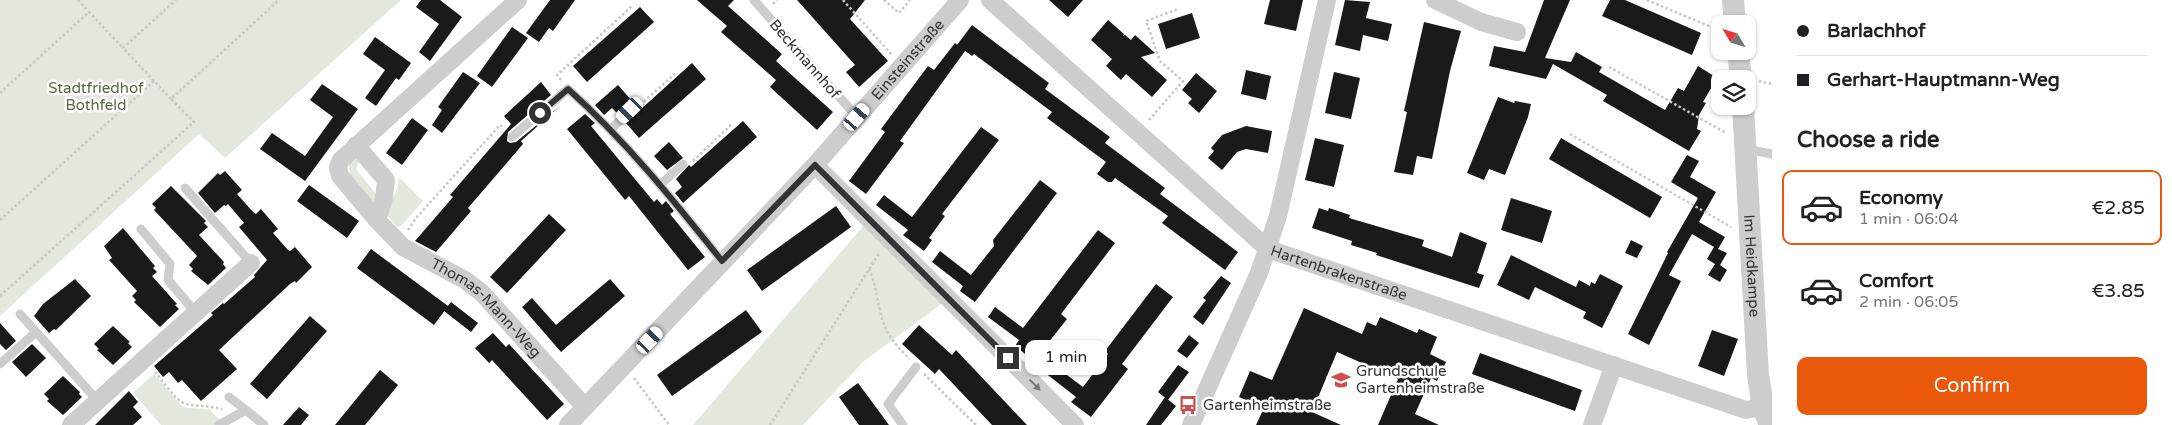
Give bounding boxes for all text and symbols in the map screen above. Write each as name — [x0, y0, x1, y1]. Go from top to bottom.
north arrow — [1711, 15, 1756, 60]
map controls — [1711, 15, 1756, 115]
street label: Beckmannhof — [766, 16, 845, 103]
street label: Einsteinstraße — [867, 16, 948, 104]
text: Barlachhof — [1827, 20, 1926, 42]
text: Gerhart-Hauptmann-Weg — [1827, 69, 2060, 91]
button: layers — [1711, 70, 1756, 115]
park label: Stadtfriedhof Bothfeld — [48, 79, 144, 114]
car — [613, 94, 646, 126]
car — [841, 101, 872, 133]
route start — [529, 102, 551, 124]
text: Choose a ride — [1797, 127, 1940, 153]
icon: car — [1799, 185, 1844, 230]
text: Economy — [1859, 187, 1943, 209]
text: €2.85 — [2091, 197, 2145, 219]
text: 1 min · 06:04 — [1859, 209, 1958, 229]
street label: Im Heidkampe — [1740, 214, 1764, 318]
street label: Hartenbrakenstraße — [1268, 242, 1409, 304]
street label: Thomas-Mann-Weg — [428, 255, 545, 361]
icon: car — [1799, 268, 1844, 313]
text: Comfort — [1859, 270, 1933, 292]
text: €3.85 — [2091, 280, 2145, 302]
text: 2 min · 06:05 — [1859, 292, 1958, 312]
car — [634, 324, 665, 356]
callout: 1 min — [1026, 340, 1108, 376]
route end — [997, 347, 1019, 369]
text: 1 min — [1045, 347, 1087, 367]
button: Confirm — [1797, 357, 2147, 415]
place label: Grundschule Gartenheimstraße — [1356, 362, 1485, 397]
school or university icon: Grundschule Gartenheimstraße — [1330, 369, 1352, 391]
one-way arrow — [1029, 379, 1041, 391]
bus stop icon: Gartenheimstraße — [1177, 394, 1199, 416]
place label: Gartenheimstraße — [1203, 396, 1332, 414]

